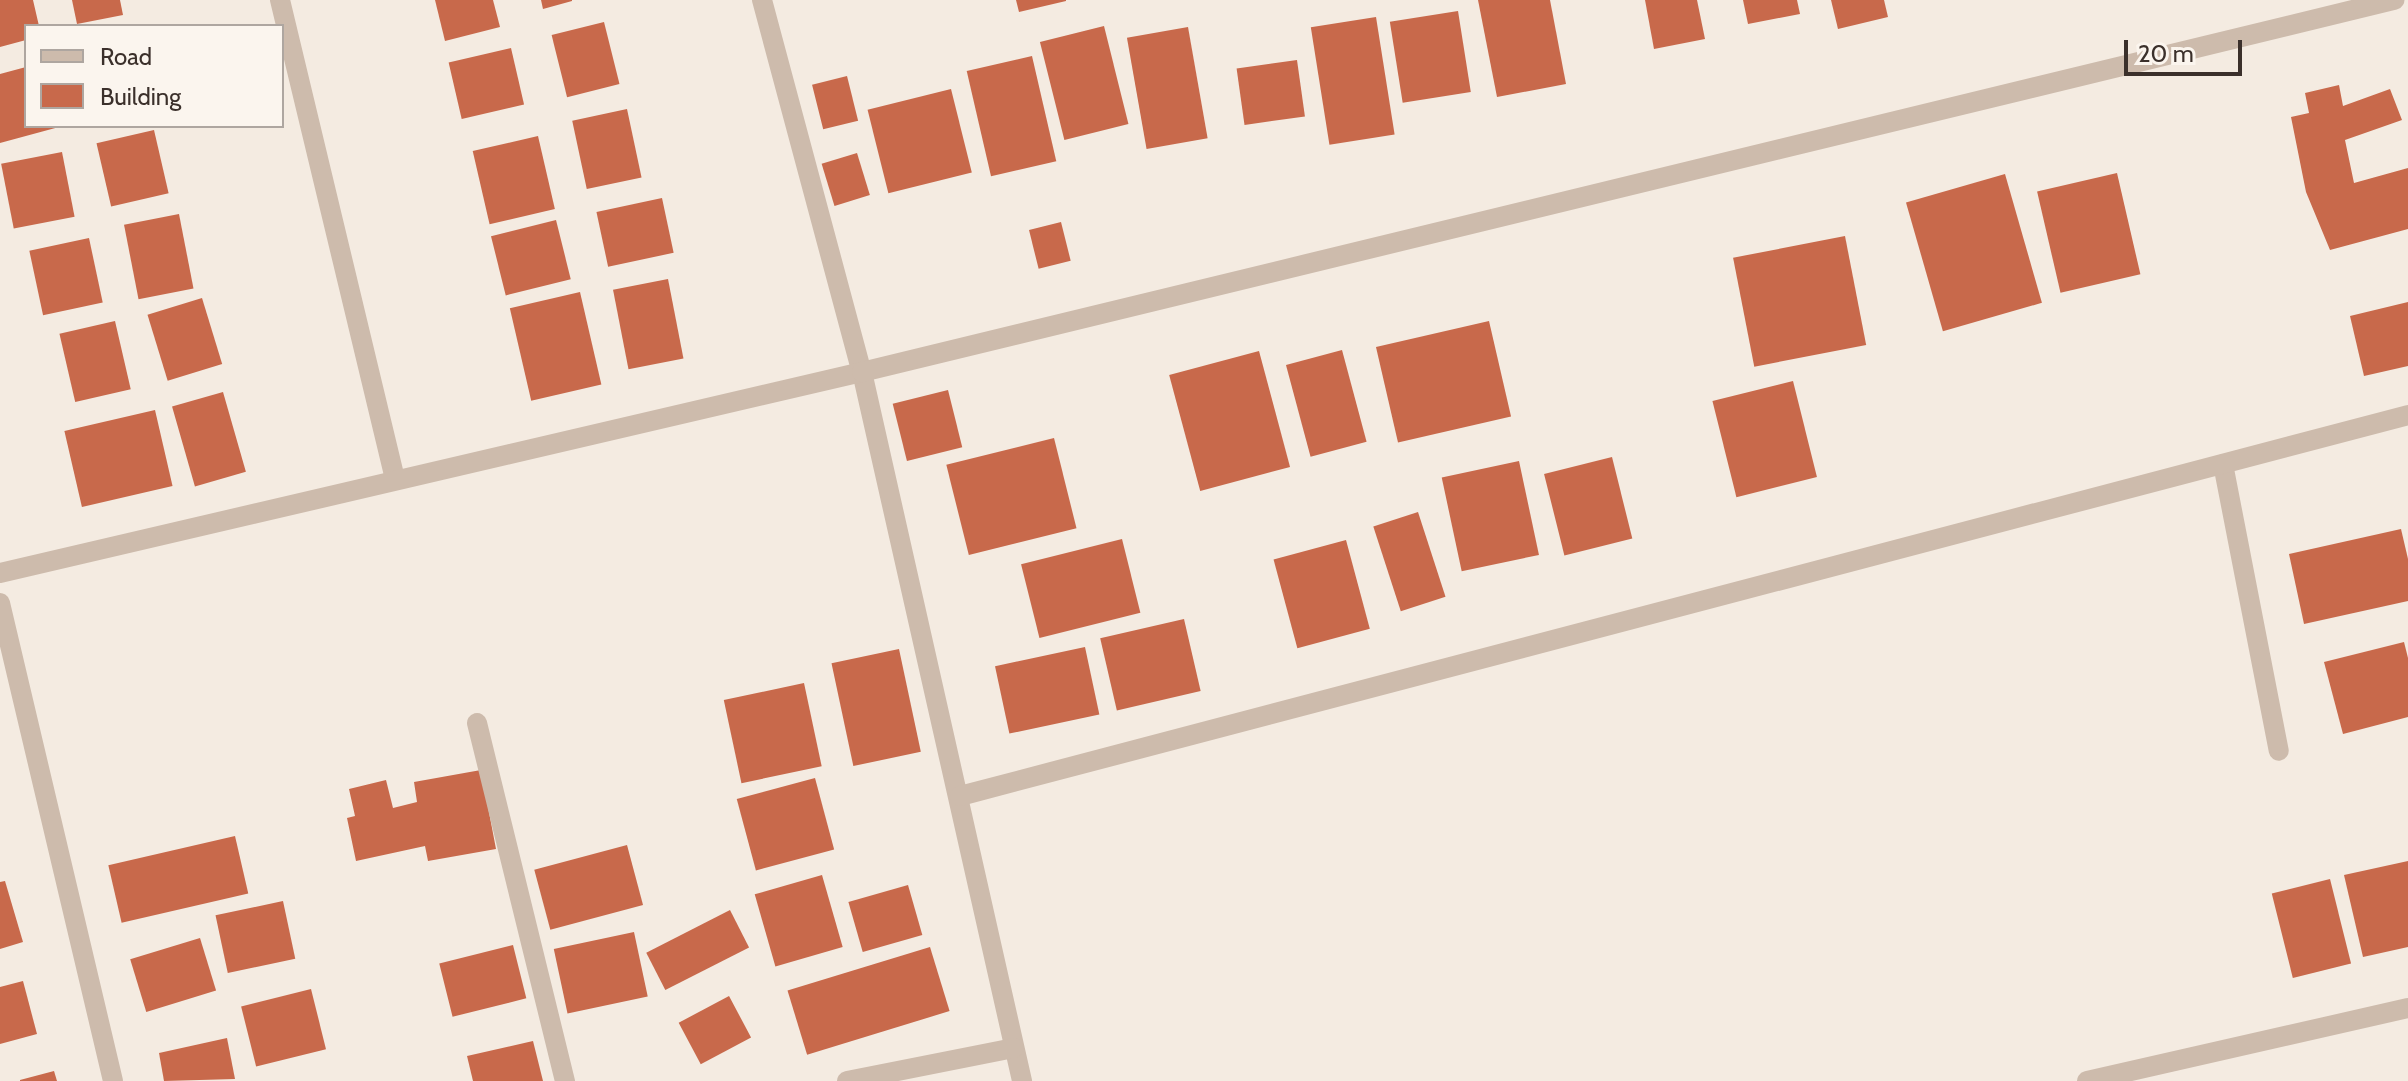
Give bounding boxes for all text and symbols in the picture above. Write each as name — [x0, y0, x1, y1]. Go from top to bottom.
legend — [24, 24, 284, 128]
scale bar — [2128, 24, 2246, 74]
text: 20 m — [2138, 39, 2194, 68]
text: Road — [100, 42, 152, 71]
text: Building — [100, 82, 181, 111]

